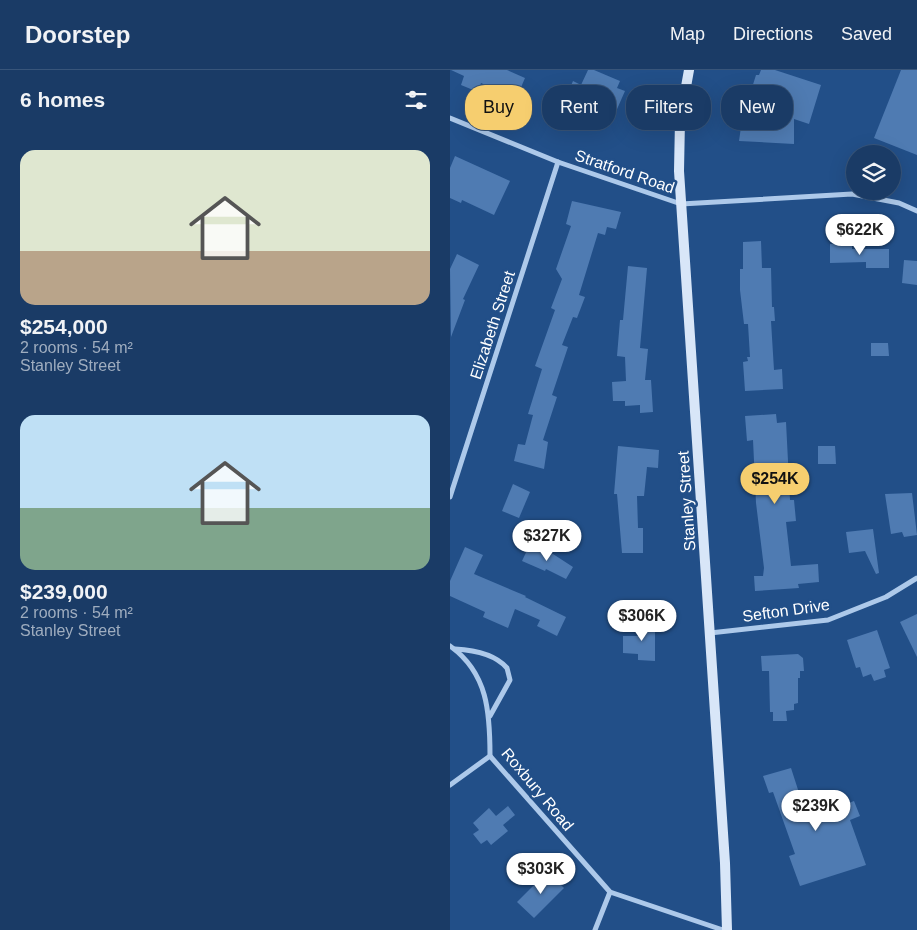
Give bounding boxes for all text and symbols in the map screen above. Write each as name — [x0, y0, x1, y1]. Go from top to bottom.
text: Doorstep — [25, 21, 130, 48]
text: Map — [670, 24, 705, 44]
text: Directions — [733, 24, 813, 44]
text: Saved — [841, 24, 892, 44]
chip: Buy — [465, 85, 532, 130]
chip: Rent — [542, 85, 616, 130]
chip: Filters — [626, 85, 711, 130]
chip: New — [721, 85, 793, 130]
icon: filters — [402, 86, 430, 114]
text: 6 homes — [20, 88, 105, 111]
map controls — [846, 145, 901, 200]
button: layers — [846, 145, 901, 200]
street label: Stratford Road — [573, 146, 677, 196]
icon: home — [180, 183, 270, 273]
pin: $622K — [825, 214, 895, 256]
text: $622K — [836, 221, 884, 238]
street label: Elizabeth Street — [467, 268, 518, 381]
text: $254,000 — [20, 315, 108, 338]
text: 2 rooms · 54 m² — [20, 339, 133, 356]
text: Stanley Street — [20, 357, 121, 374]
icon: home — [180, 448, 270, 538]
street label: Stanley Street — [674, 450, 698, 552]
pin: $254K — [740, 462, 810, 505]
text: $254K — [751, 470, 799, 487]
pin: $327K — [512, 520, 582, 562]
text: $327K — [523, 527, 571, 544]
text: $239,000 — [20, 580, 108, 603]
street label: Sefton Drive — [741, 596, 831, 625]
pin: $306K — [607, 600, 677, 642]
text: 2 rooms · 54 m² — [20, 604, 133, 621]
text: $306K — [618, 607, 666, 624]
text: Stanley Street — [20, 622, 121, 639]
street label: Roxbury Road — [498, 745, 577, 834]
pin: $239K — [781, 790, 851, 832]
text: $239K — [792, 797, 840, 814]
pin: $303K — [506, 852, 576, 895]
text: $303K — [517, 860, 565, 877]

